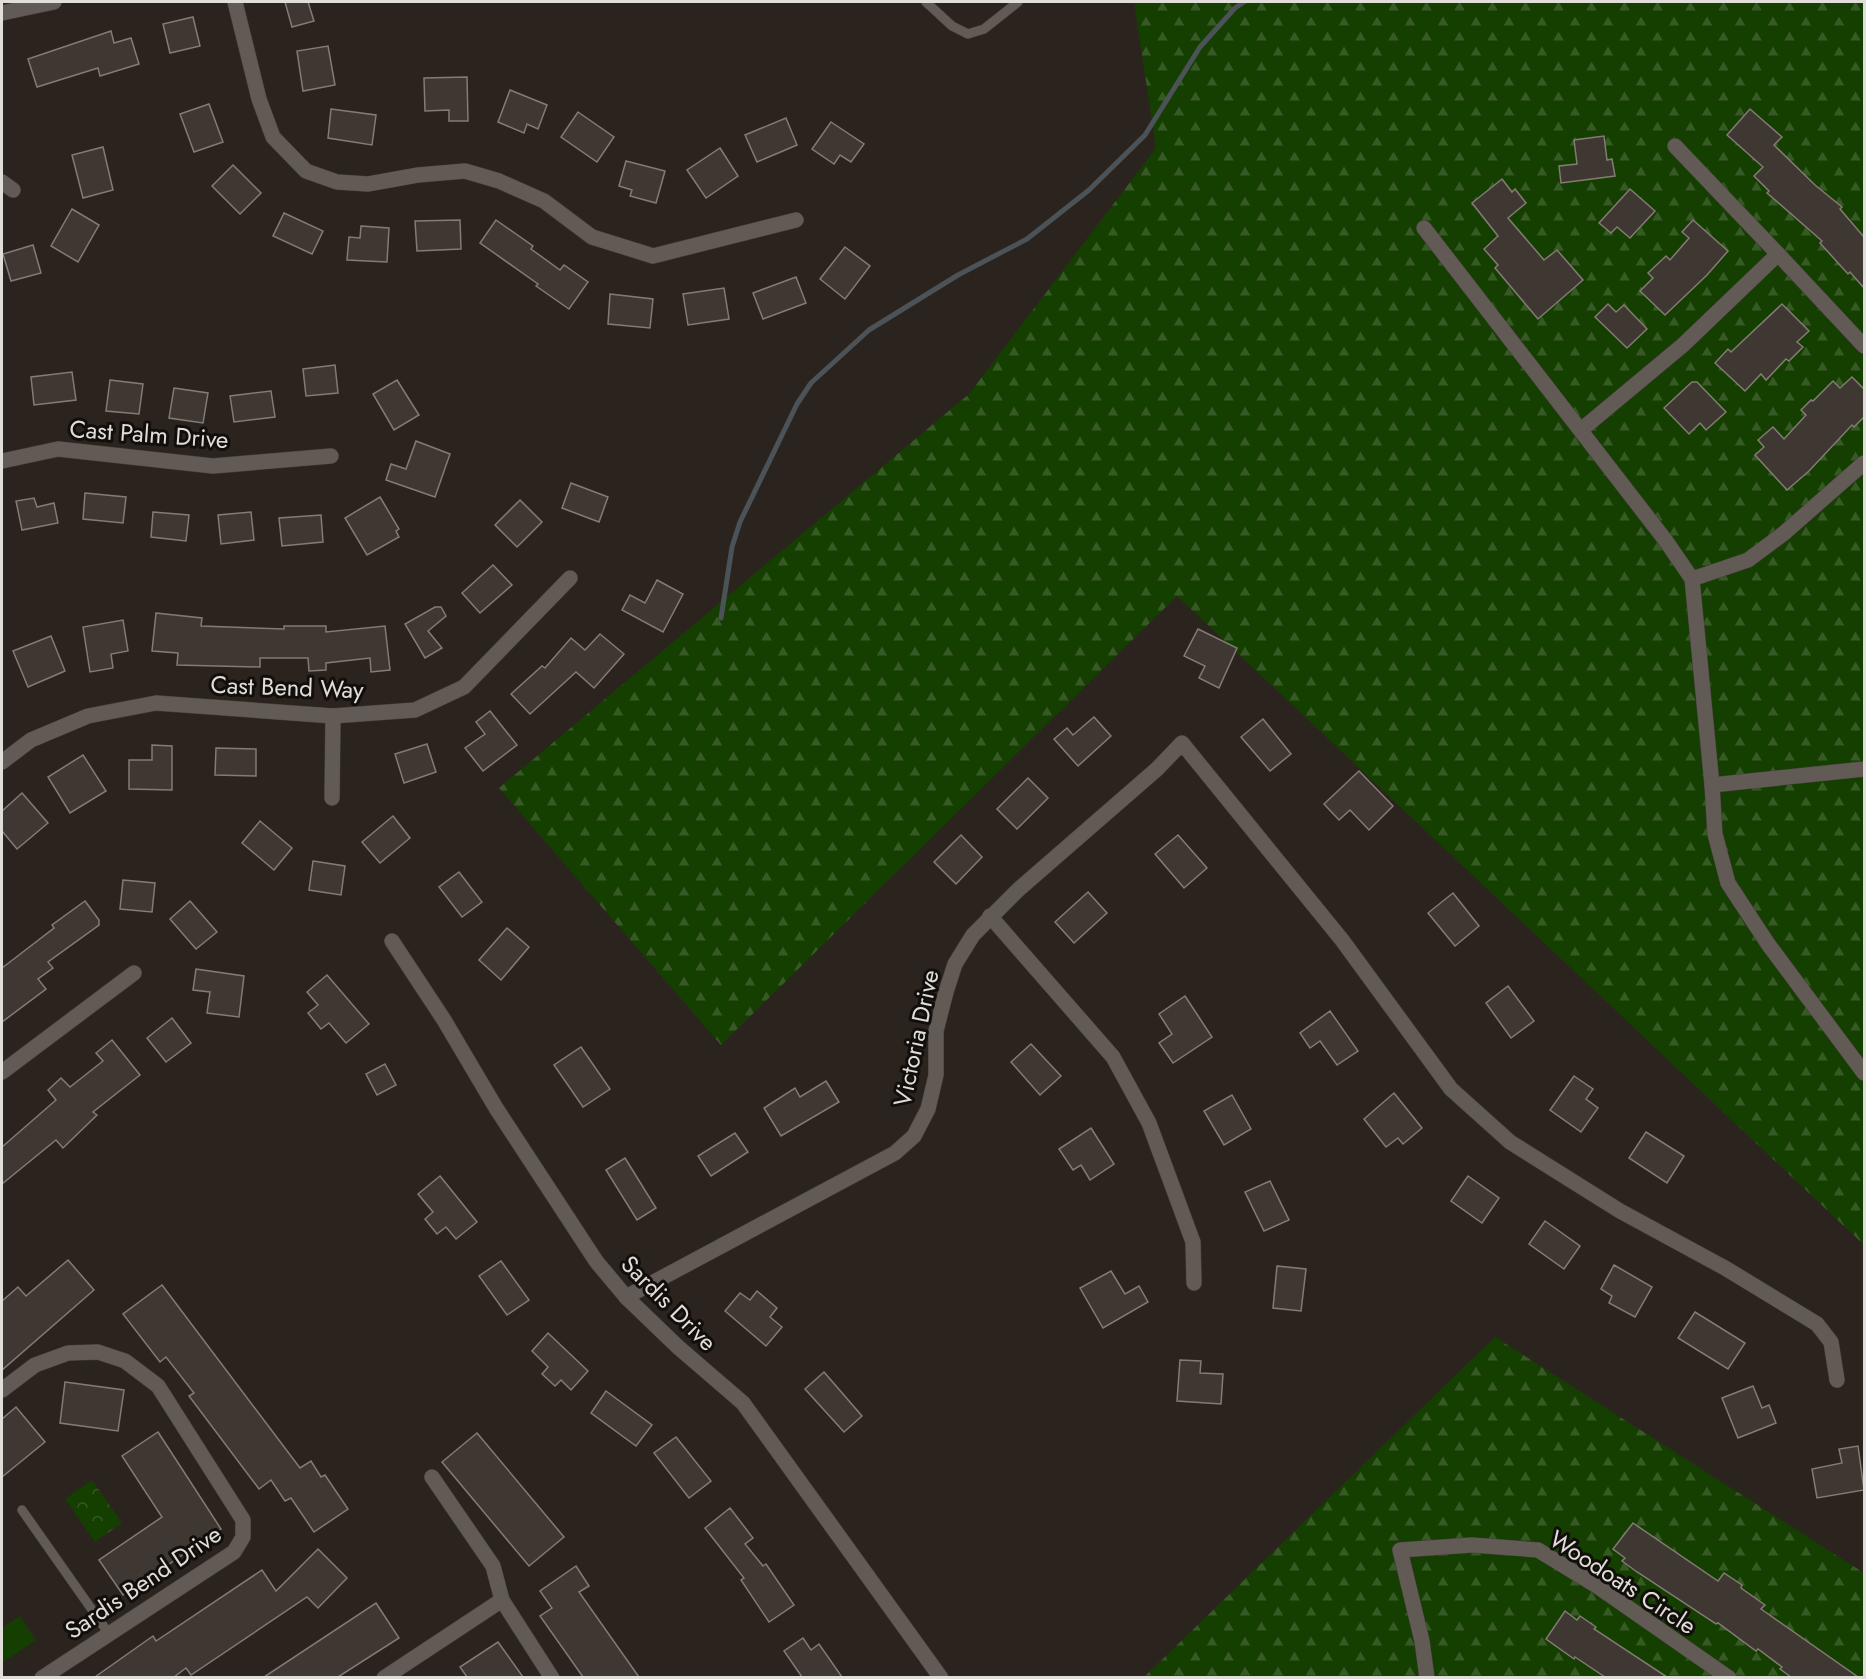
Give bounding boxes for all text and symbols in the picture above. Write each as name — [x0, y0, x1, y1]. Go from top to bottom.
street label: Cast Palm Drive — [68, 411, 230, 457]
street label: Cast Bend Way — [210, 667, 365, 707]
street label: Victoria Drive — [884, 966, 948, 1110]
street label: Sardis Drive — [613, 1247, 725, 1359]
street label: Sardis Bend Drive — [58, 1517, 228, 1647]
street label: Woodoats Circle — [1543, 1521, 1703, 1643]

